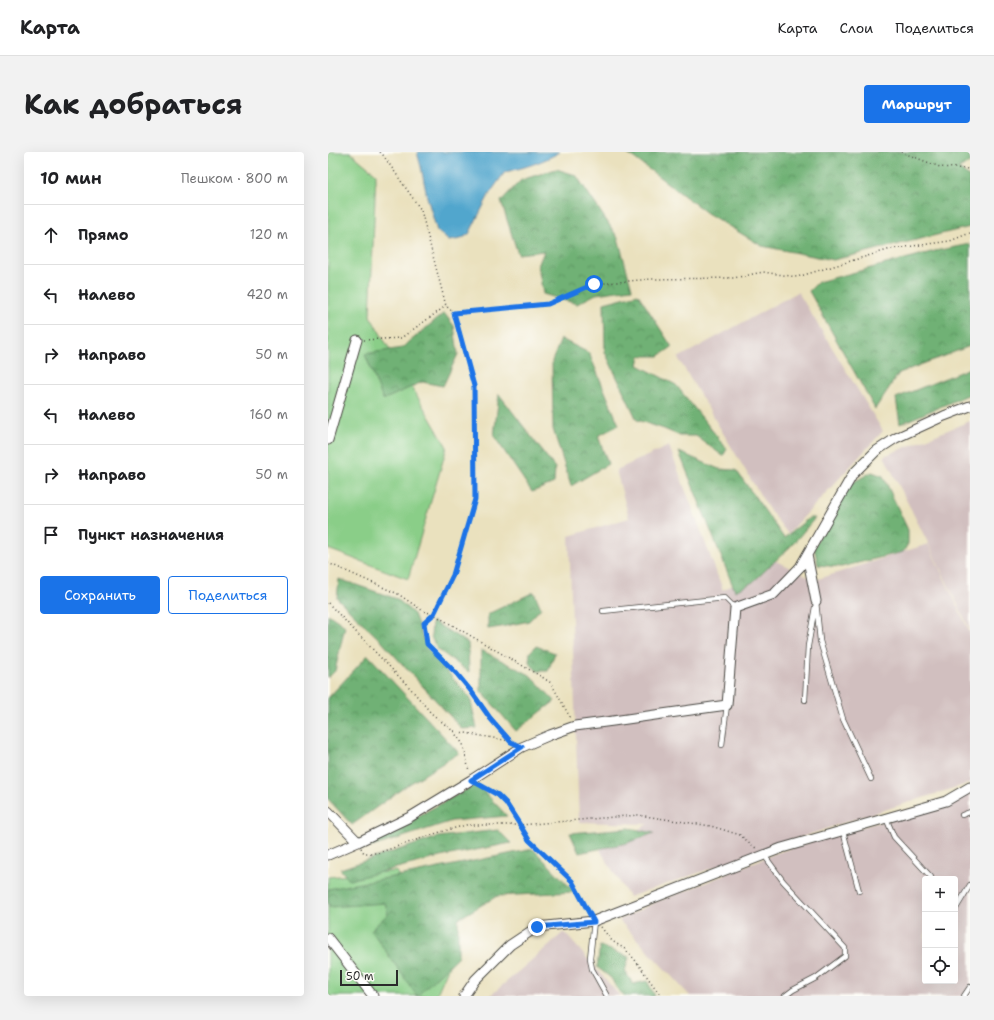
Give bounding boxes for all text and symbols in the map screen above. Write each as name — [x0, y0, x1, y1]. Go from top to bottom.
text: Карта — [20, 15, 80, 40]
text: Карта — [777, 19, 818, 37]
text: Слои — [840, 19, 873, 37]
text: Поделиться — [895, 19, 974, 37]
text: Как добраться — [24, 85, 243, 123]
button: Маршрут — [864, 85, 970, 123]
text: 10 мин — [40, 167, 102, 189]
text: Пешком · 800 m — [181, 170, 288, 187]
icon: ahead — [40, 224, 62, 246]
text: Прямо — [78, 225, 128, 245]
text: 120 m — [250, 226, 288, 243]
route start — [585, 275, 603, 293]
icon: left — [40, 284, 62, 306]
text: Налево — [78, 285, 136, 305]
text: 420 m — [246, 286, 288, 303]
icon: right — [40, 344, 62, 366]
text: Направо — [78, 345, 146, 365]
text: 50 m — [255, 346, 288, 363]
icon: left — [40, 404, 62, 426]
text: Налево — [78, 405, 136, 425]
text: 160 m — [250, 406, 288, 423]
icon: right — [40, 464, 62, 486]
text: Направо — [78, 465, 146, 485]
text: 50 m — [255, 466, 288, 483]
icon: arrive — [40, 524, 62, 546]
text: Пункт назначения — [78, 525, 224, 545]
button: Сохранить — [40, 576, 160, 614]
button: Поделиться — [168, 576, 288, 614]
map controls — [922, 876, 958, 984]
button: + — [922, 876, 958, 912]
button: − — [922, 912, 958, 948]
route end — [528, 918, 546, 936]
button: locate — [922, 948, 958, 984]
scale bar — [340, 968, 398, 987]
text: 50 m — [346, 969, 374, 984]

